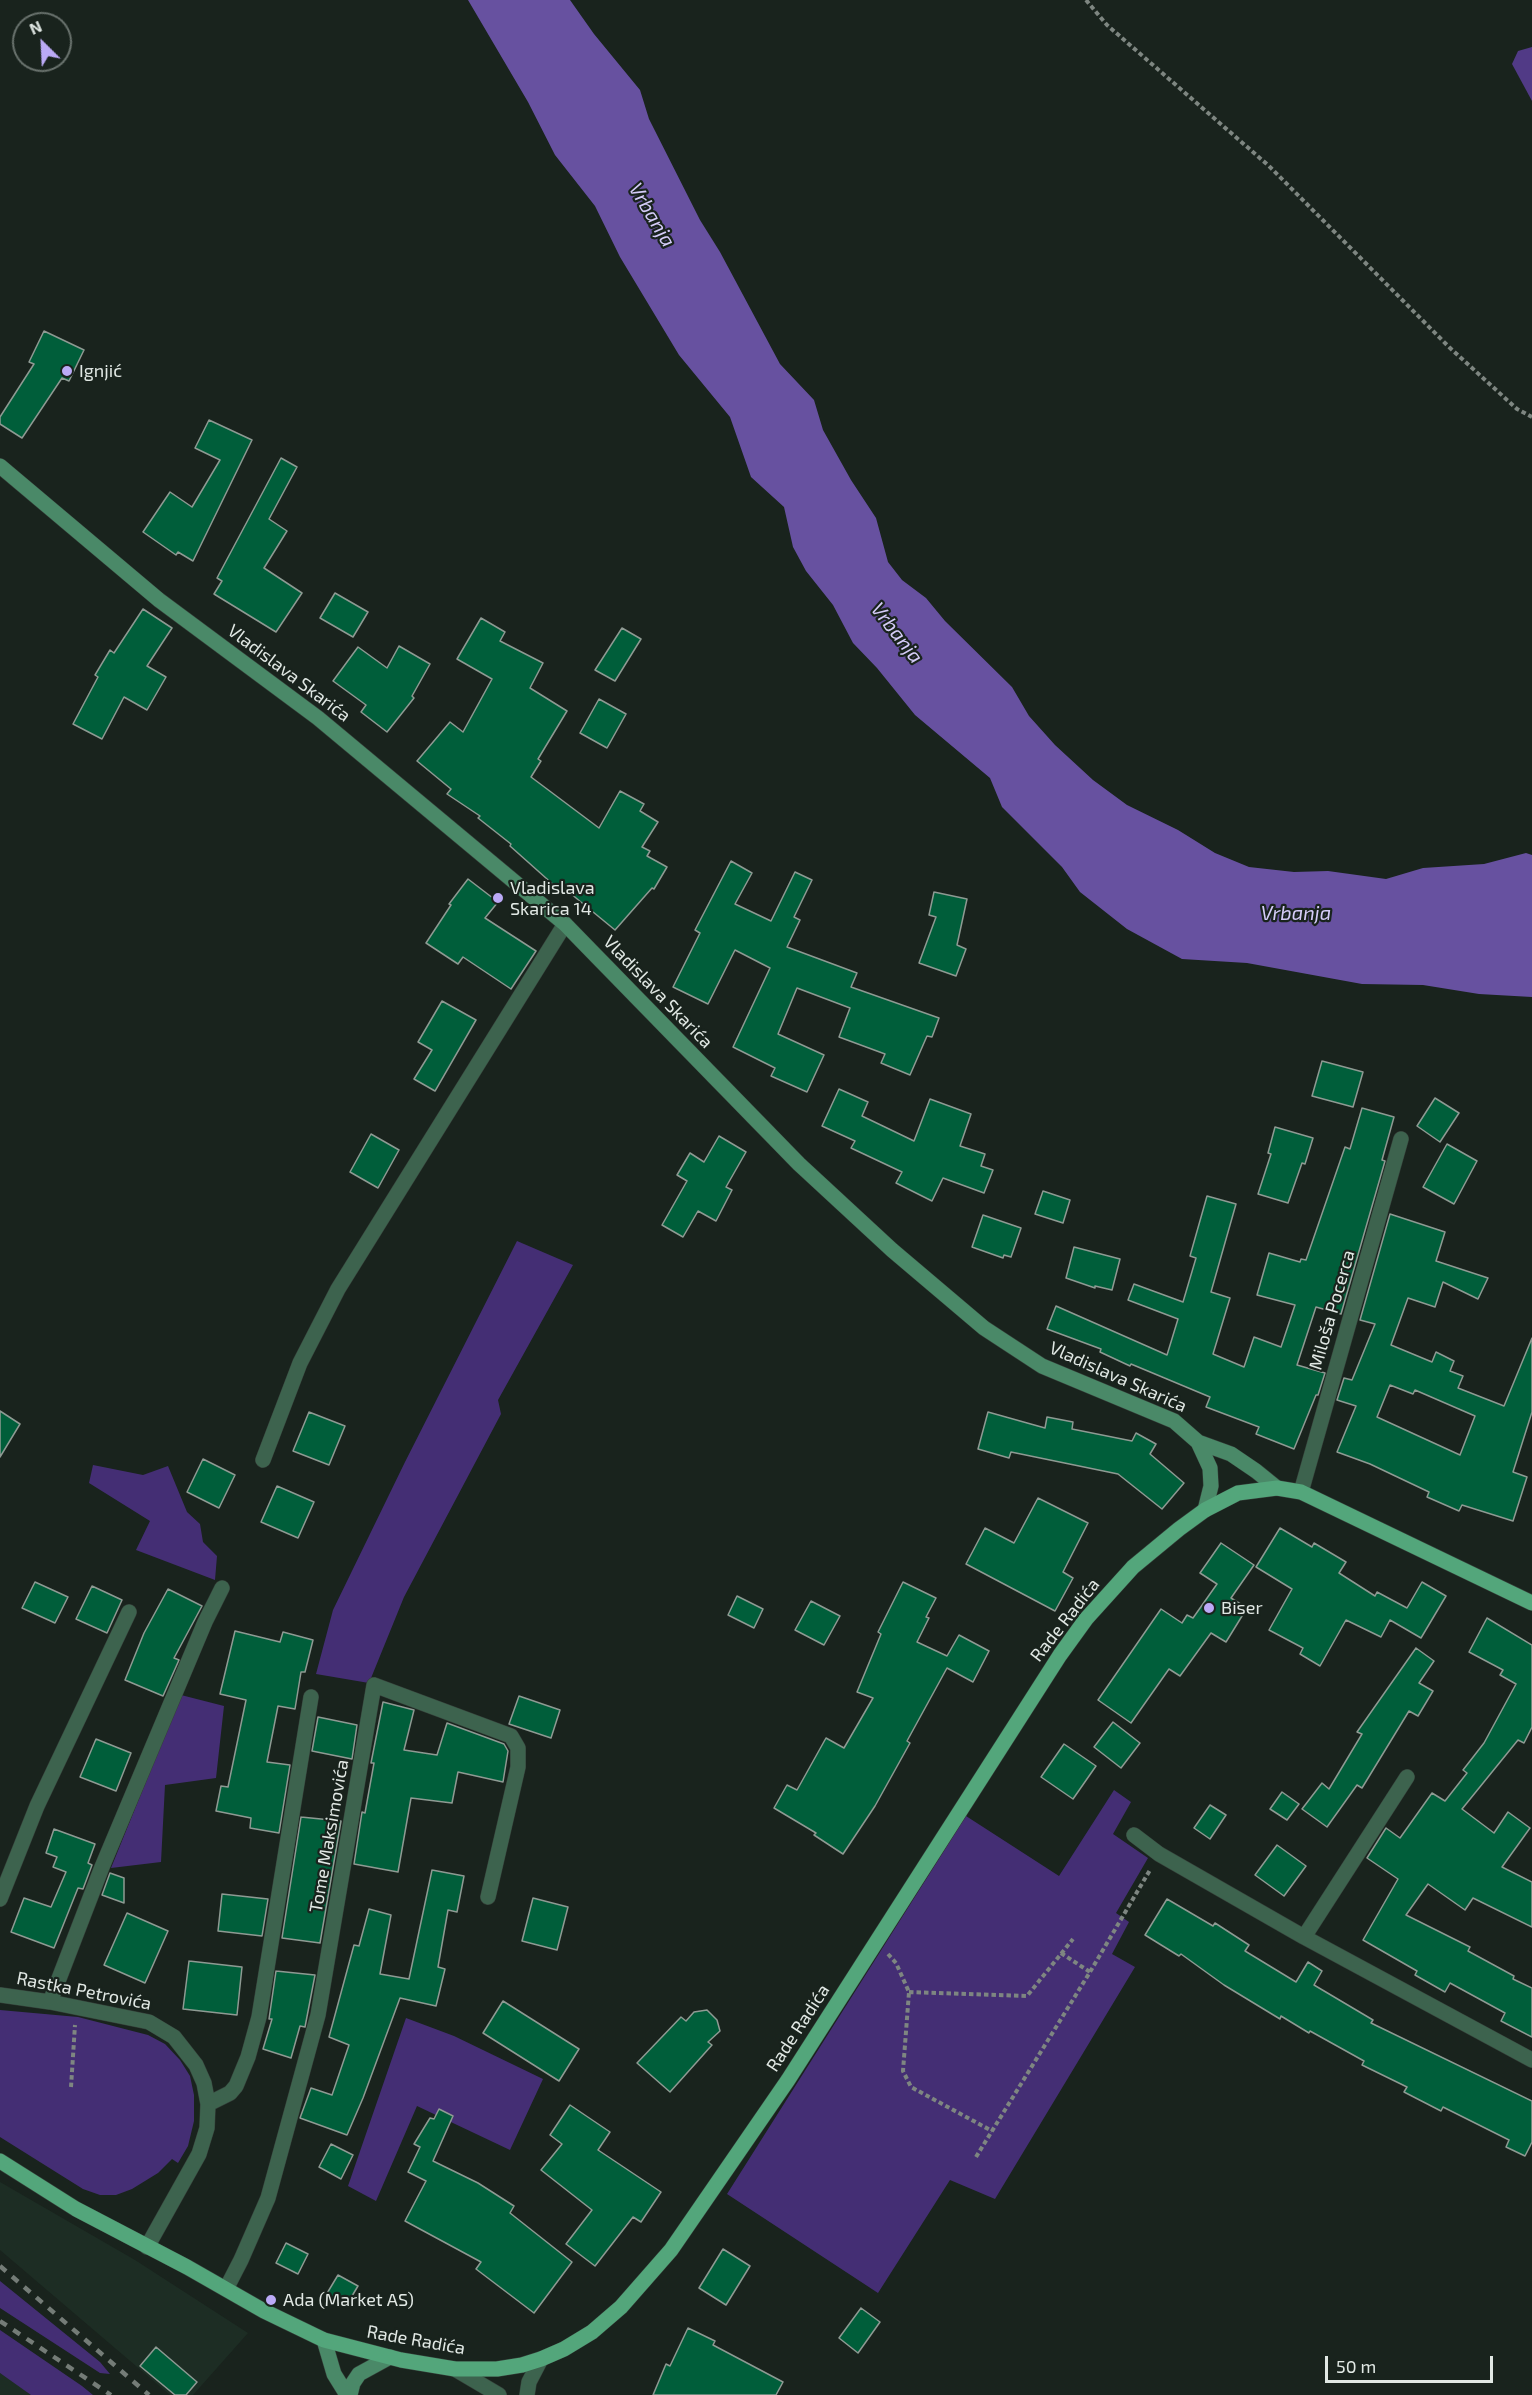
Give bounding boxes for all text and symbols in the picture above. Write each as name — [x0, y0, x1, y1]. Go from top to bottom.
north arrow — [12, 12, 72, 72]
text: N — [26, 16, 44, 38]
water label: Vrbanja — [624, 179, 680, 251]
place label: Ignjić — [79, 360, 122, 382]
marker: Ignjić — [60, 364, 74, 378]
water label: Vrbanja — [866, 598, 928, 668]
street label: Vladislava Skarića — [223, 620, 355, 726]
place label: Vladislava Skarica 14 — [510, 877, 595, 920]
marker: Vladislava Skarica 14 — [491, 891, 505, 905]
water label: Vrbanja — [1261, 901, 1331, 925]
street label: Vladislava Skarića — [599, 931, 717, 1053]
street label: Miloša Pocerca — [1305, 1248, 1359, 1372]
street label: Vladislava Skarića — [1046, 1337, 1190, 1417]
street label: Rade Radića — [1026, 1574, 1104, 1666]
place label: Biser — [1221, 1597, 1263, 1619]
marker: Biser — [1202, 1601, 1216, 1615]
street label: Tome Maksimovića — [305, 1758, 353, 1914]
street label: Rastka Petrovića — [15, 1967, 153, 2015]
street label: Rade Radića — [762, 1980, 834, 2076]
place label: Ada (Market AS) — [283, 2289, 414, 2311]
marker: Ada (Market AS) — [264, 2293, 278, 2307]
street label: Rade Radića — [365, 2321, 467, 2359]
scale bar — [1328, 2344, 1496, 2382]
text: 50 m — [1336, 2355, 1376, 2377]

